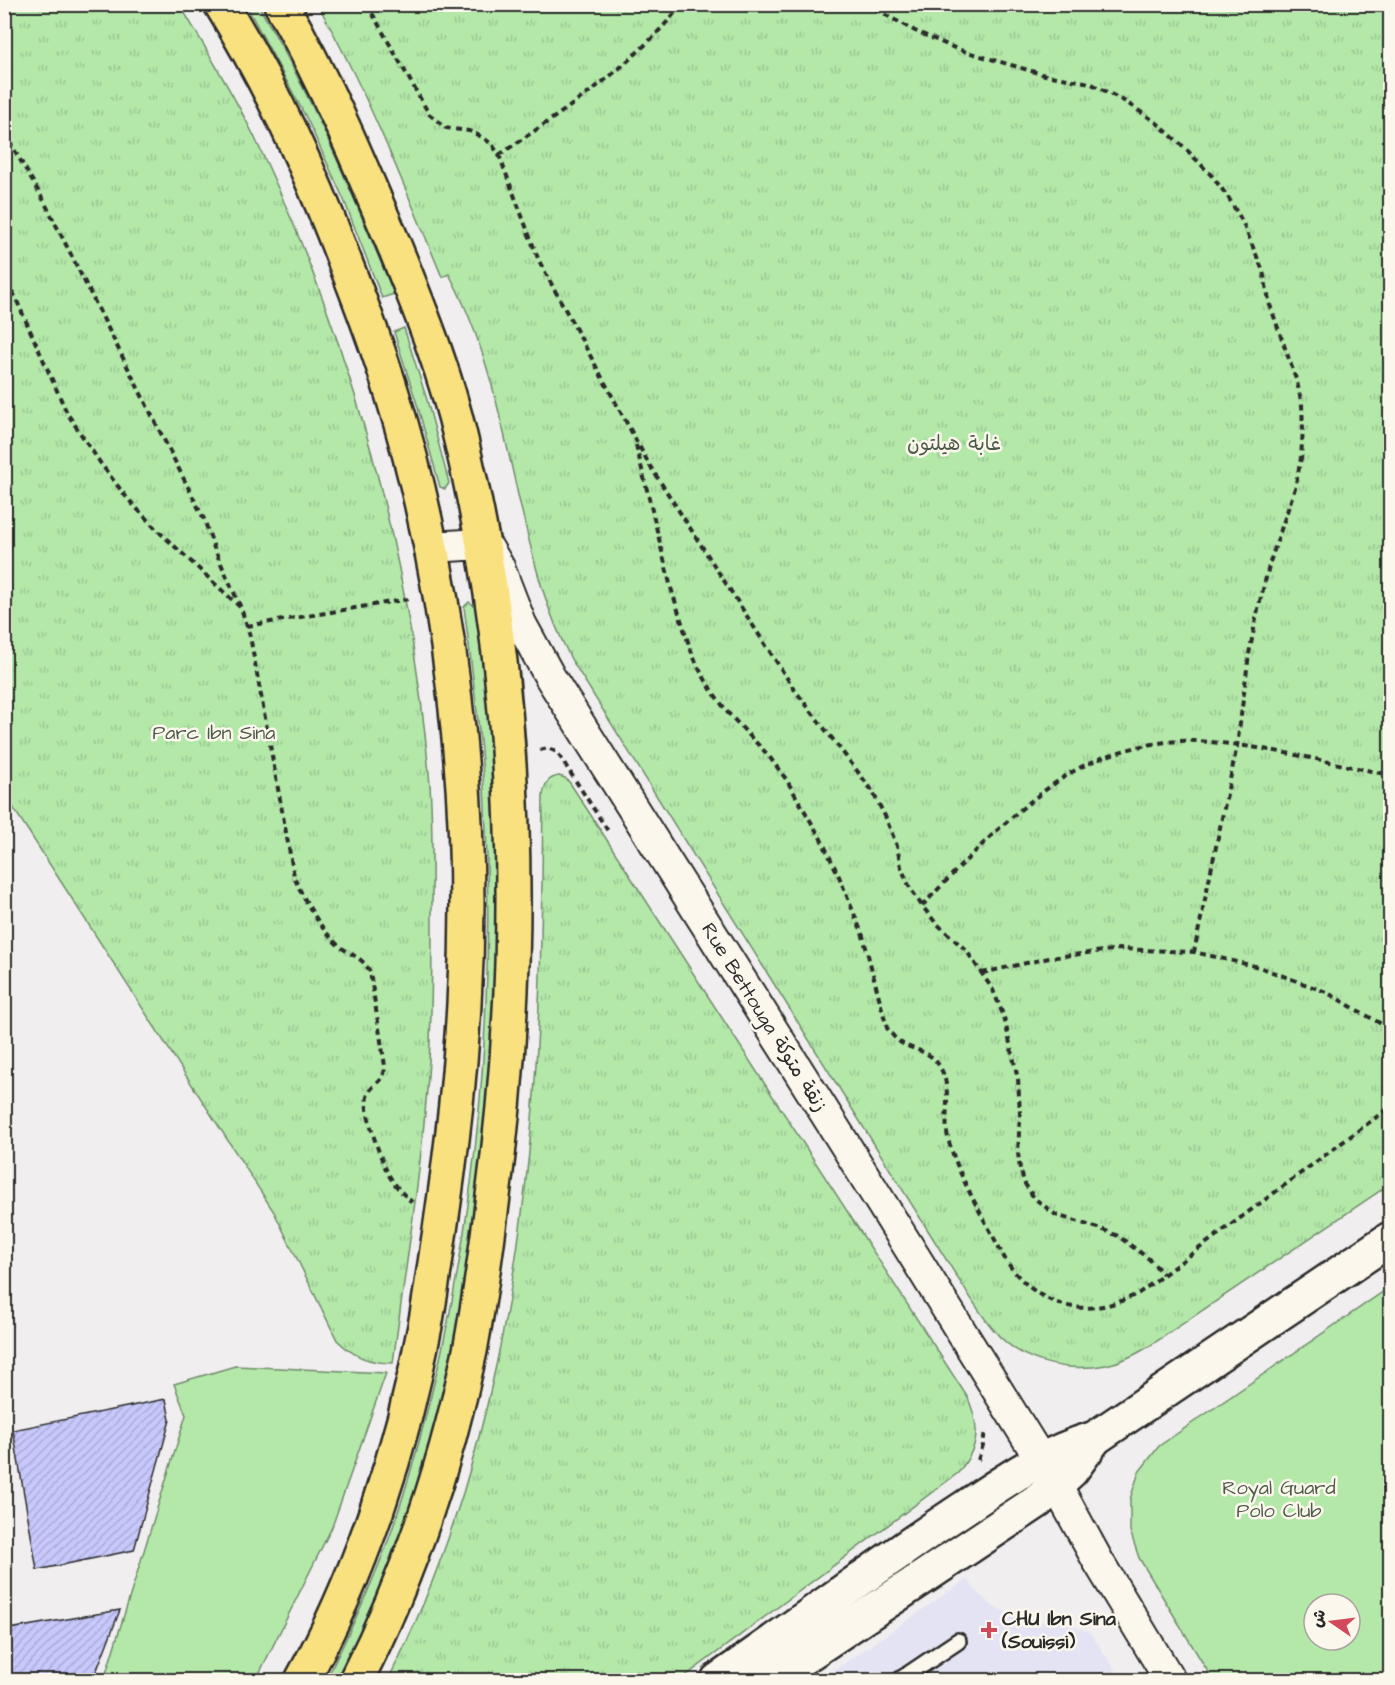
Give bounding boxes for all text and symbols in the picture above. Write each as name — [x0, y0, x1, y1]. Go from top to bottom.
park label: غابة هيلتون — [907, 430, 1001, 458]
park label: Parc Ibn Sina — [153, 719, 275, 747]
street label: Rue Bettouga زنقة متوكة — [694, 918, 834, 1118]
park label: Royal Guard Polo Club — [1222, 1474, 1336, 1525]
north arrow — [1302, 1592, 1362, 1652]
place label: CHU Ibn Sina (Souissi) — [1001, 1605, 1117, 1656]
text: ش — [1306, 1607, 1331, 1630]
marker: CHU Ibn Sina (Souissi) — [980, 1621, 998, 1639]

